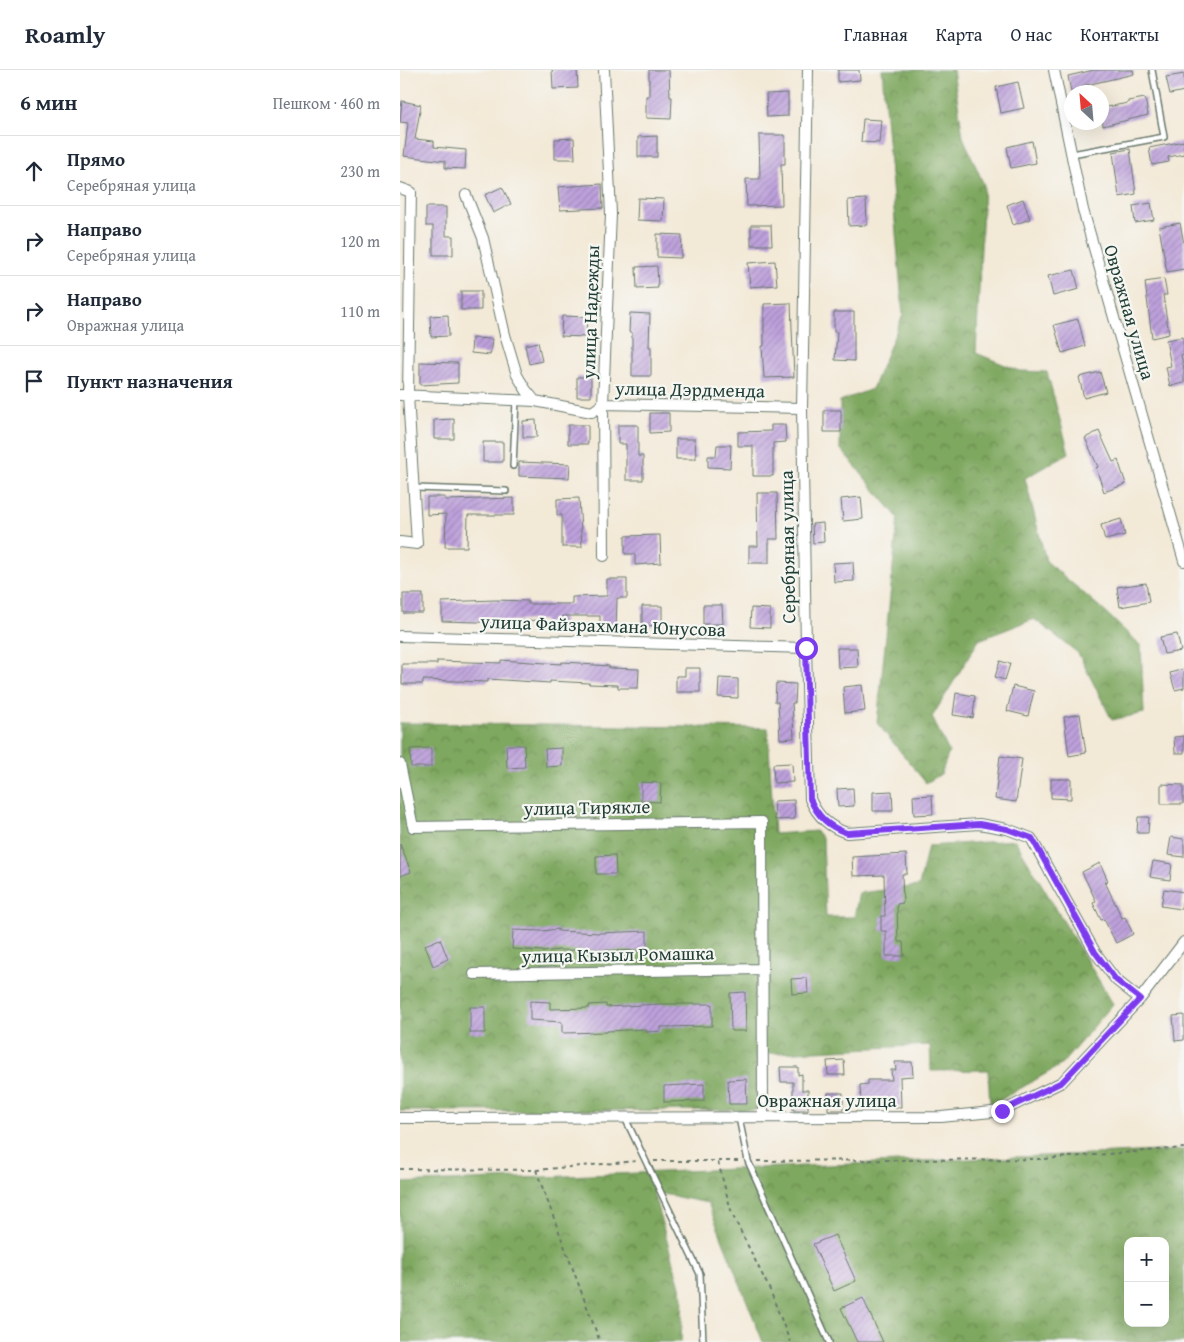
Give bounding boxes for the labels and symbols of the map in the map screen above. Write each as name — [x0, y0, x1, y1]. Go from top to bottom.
north arrow — [1064, 85, 1109, 130]
street label: Овражная улица — [1097, 241, 1163, 383]
street label: улица Надежды — [574, 245, 606, 380]
street label: улица Дэрдменда — [614, 374, 765, 404]
street label: Серебряная улица — [772, 470, 802, 624]
street label: улица Файзрахмана Юнусова — [479, 607, 726, 643]
route start — [795, 637, 818, 660]
street label: улица Тирякле — [522, 792, 651, 822]
street label: улица Кызыл Ромашка — [520, 938, 715, 970]
street label: Овражная улица — [757, 1086, 897, 1114]
route end — [991, 1100, 1014, 1123]

